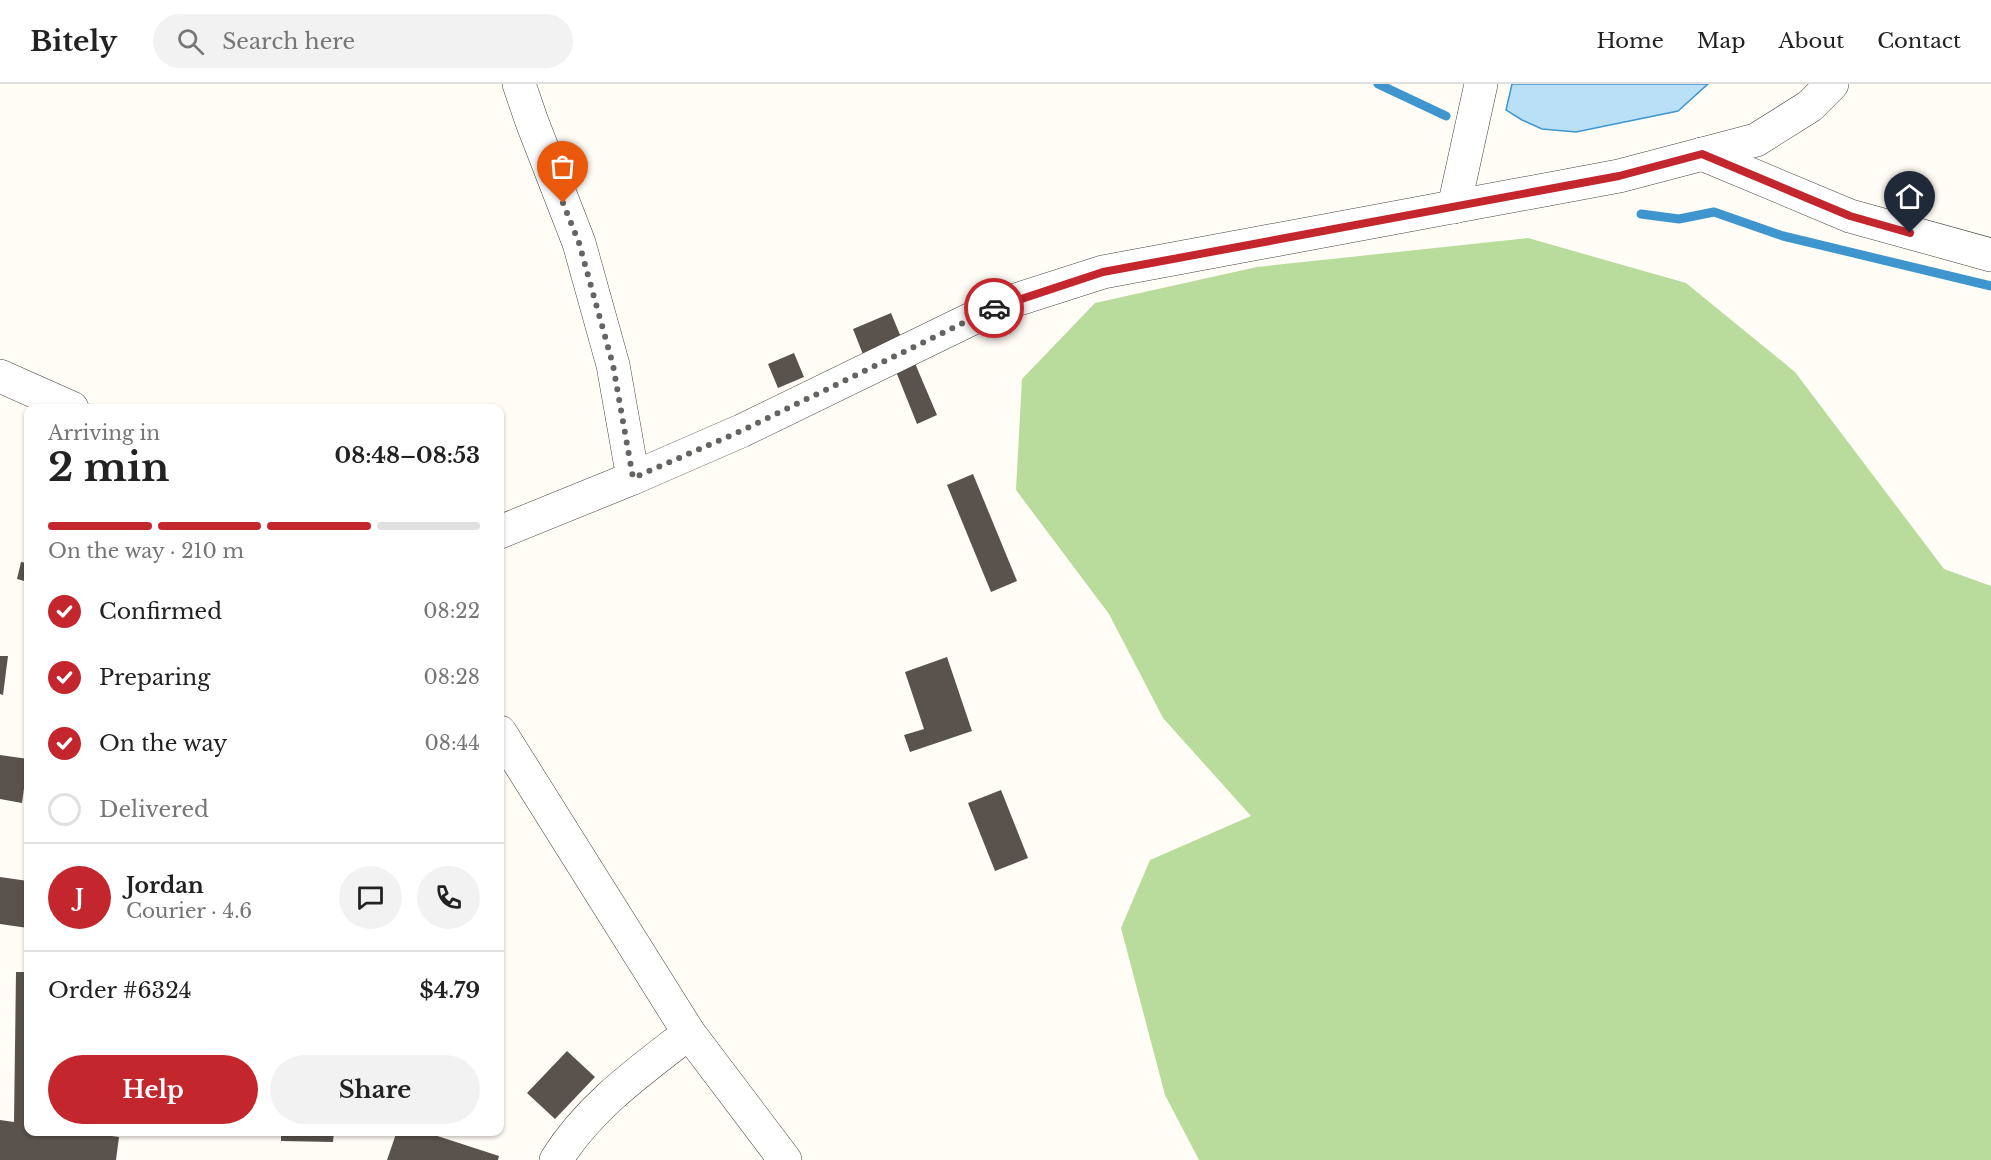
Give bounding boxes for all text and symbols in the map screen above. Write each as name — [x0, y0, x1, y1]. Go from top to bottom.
search box — [153, 14, 573, 68]
text: Bitely — [30, 24, 117, 59]
icon: search — [174, 25, 207, 58]
text: Search here — [222, 28, 355, 55]
text: Home — [1597, 28, 1664, 54]
text: Map — [1697, 28, 1745, 54]
text: About — [1778, 28, 1844, 54]
text: Contact — [1877, 28, 1961, 54]
pin — [537, 141, 588, 203]
icon: bag — [546, 150, 579, 183]
pin — [1884, 171, 1935, 233]
icon: home — [1893, 180, 1926, 213]
courier — [964, 278, 1024, 338]
icon: car — [978, 292, 1011, 325]
text: Arriving in — [48, 421, 160, 445]
text: 08:48–08:53 — [335, 442, 480, 469]
text: 2 min — [48, 443, 169, 492]
text: On the way · 210 m — [48, 539, 244, 563]
icon: check — [48, 595, 81, 628]
text: Confirmed — [99, 598, 222, 625]
text: 08:22 — [423, 599, 480, 623]
icon: check — [48, 661, 81, 694]
text: Preparing — [99, 664, 210, 691]
text: 08:28 — [423, 665, 480, 689]
icon: check — [48, 727, 81, 760]
text: On the way — [99, 730, 227, 757]
text: 08:44 — [425, 731, 480, 755]
text: Delivered — [99, 796, 209, 823]
button: chat — [339, 866, 402, 929]
button: phone — [417, 866, 480, 929]
text: Jordan — [126, 872, 204, 899]
text: J — [75, 884, 84, 911]
text: Courier · 4.6 — [126, 899, 252, 923]
text: Order #6324 — [48, 977, 192, 1004]
text: $4.79 — [420, 977, 480, 1004]
button: Help — [48, 1055, 258, 1124]
button: Share — [270, 1055, 480, 1124]

